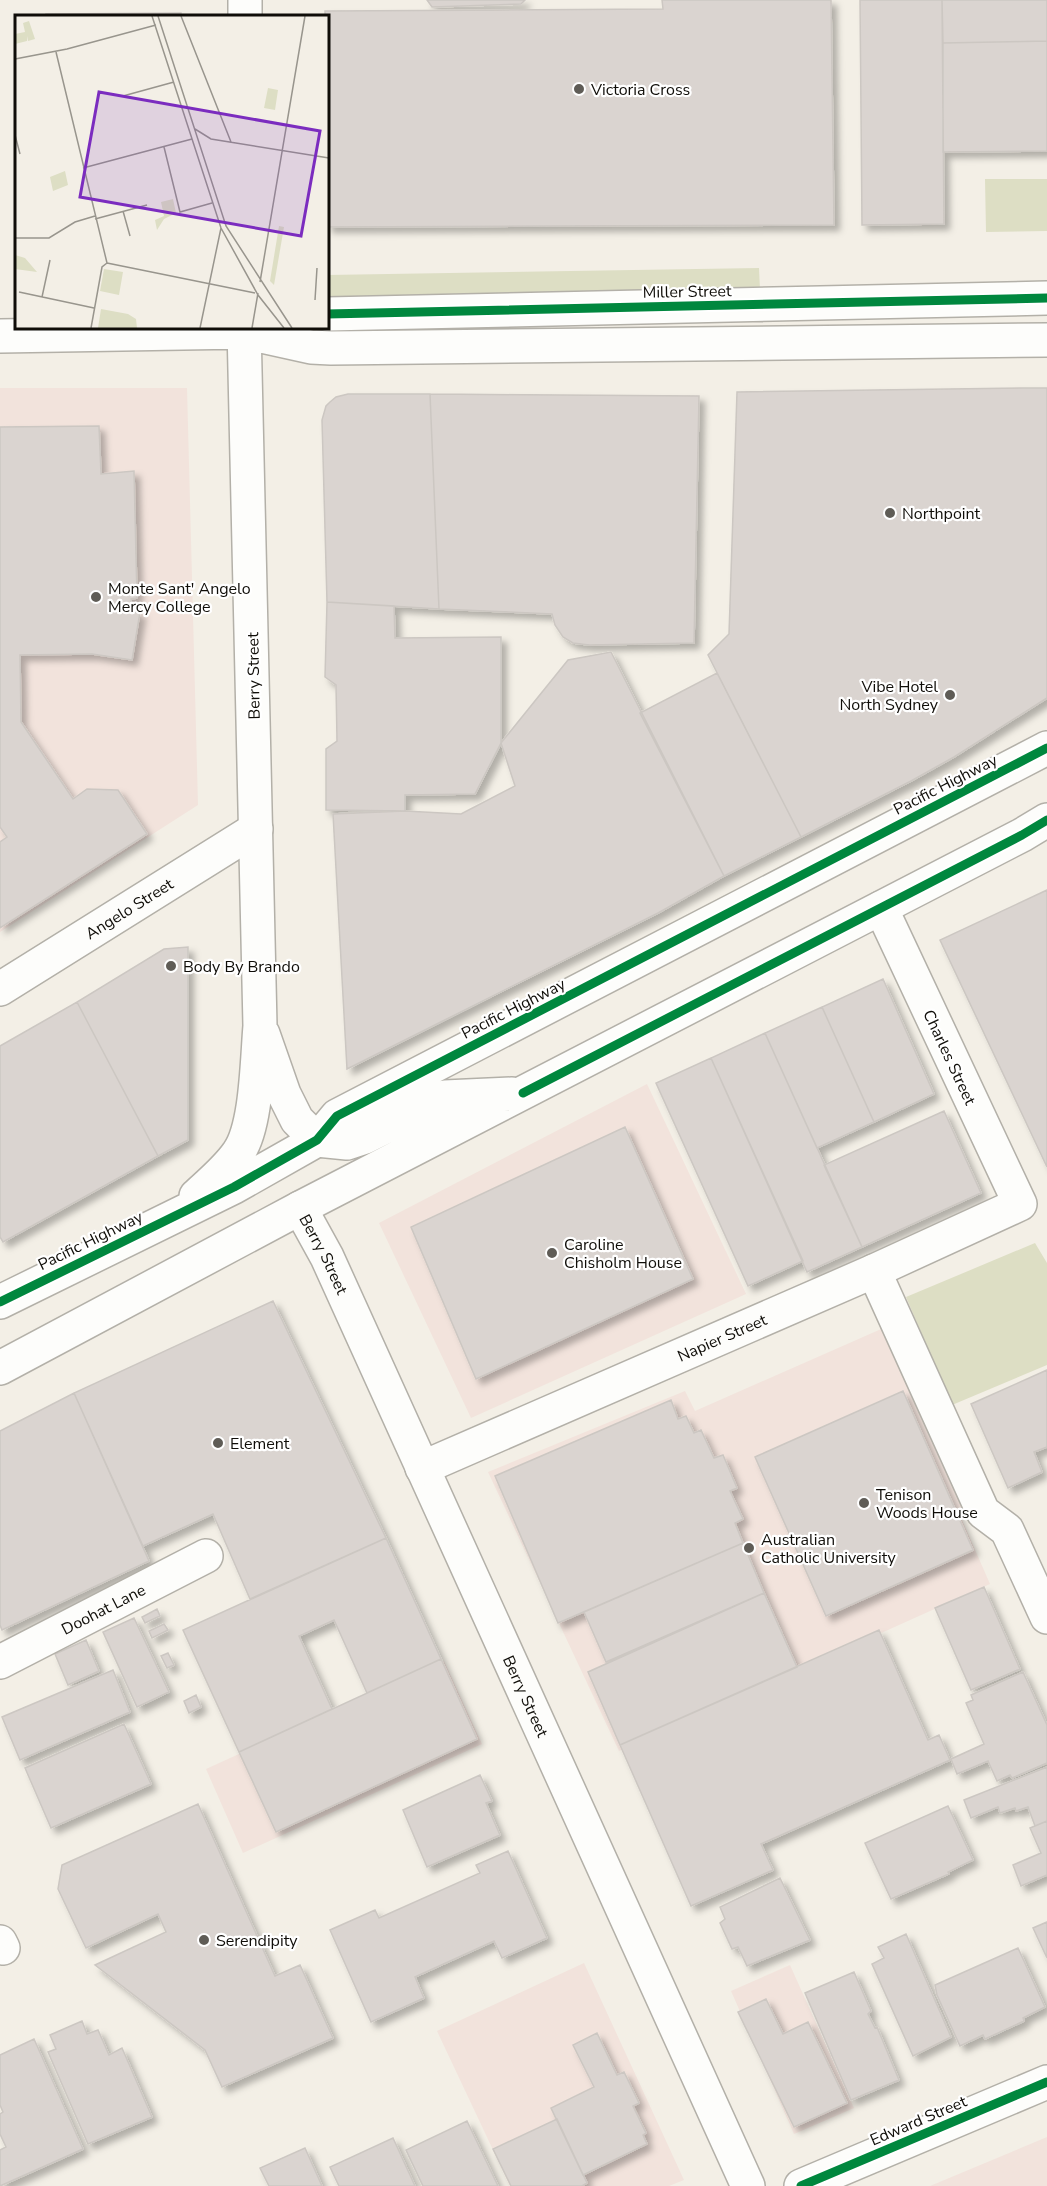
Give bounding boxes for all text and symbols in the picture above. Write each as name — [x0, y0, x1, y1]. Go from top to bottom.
inset map — [15, 15, 328, 328]
place label: Victoria Cross — [590, 79, 690, 101]
marker: Victoria Cross — [572, 82, 586, 96]
street label: Miller Street — [642, 280, 732, 304]
place label: Northpoint — [902, 503, 981, 525]
marker: Northpoint — [883, 506, 897, 520]
place label: Monte Sant' Angelo Mercy College — [108, 578, 251, 618]
marker: Monte Sant' Angelo Mercy College — [89, 590, 103, 604]
street label: Berry Street — [242, 632, 266, 720]
place label: Vibe Hotel North Sydney — [839, 676, 939, 716]
marker: Vibe Hotel North Sydney — [943, 688, 957, 702]
street label: Pacific Highway — [890, 749, 1002, 821]
street label: Angelo Street — [81, 873, 178, 945]
place label: Body By Brando — [183, 956, 300, 978]
marker: Body By Brando — [164, 959, 178, 973]
street label: Pacific Highway — [458, 973, 570, 1045]
street label: Charles Street — [917, 1006, 981, 1109]
street label: Pacific Highway — [34, 1206, 147, 1276]
street label: Berry Street — [294, 1210, 353, 1298]
place label: Caroline Chisholm House — [564, 1234, 682, 1274]
marker: Caroline Chisholm House — [545, 1246, 559, 1260]
street label: Napier Street — [674, 1309, 771, 1367]
place label: Element — [230, 1433, 290, 1455]
marker: Element — [211, 1436, 225, 1450]
place label: Tenison Woods House — [876, 1484, 978, 1524]
marker: Tenison Woods House — [857, 1496, 871, 1510]
place label: Australian Catholic University — [761, 1529, 896, 1569]
marker: Australian Catholic University — [742, 1541, 756, 1555]
street label: Doohat Lane — [58, 1579, 149, 1641]
street label: Berry Street — [497, 1652, 553, 1741]
place label: Serendipity — [216, 1930, 298, 1952]
marker: Serendipity — [197, 1933, 211, 1947]
street label: Edward Street — [867, 2091, 970, 2151]

